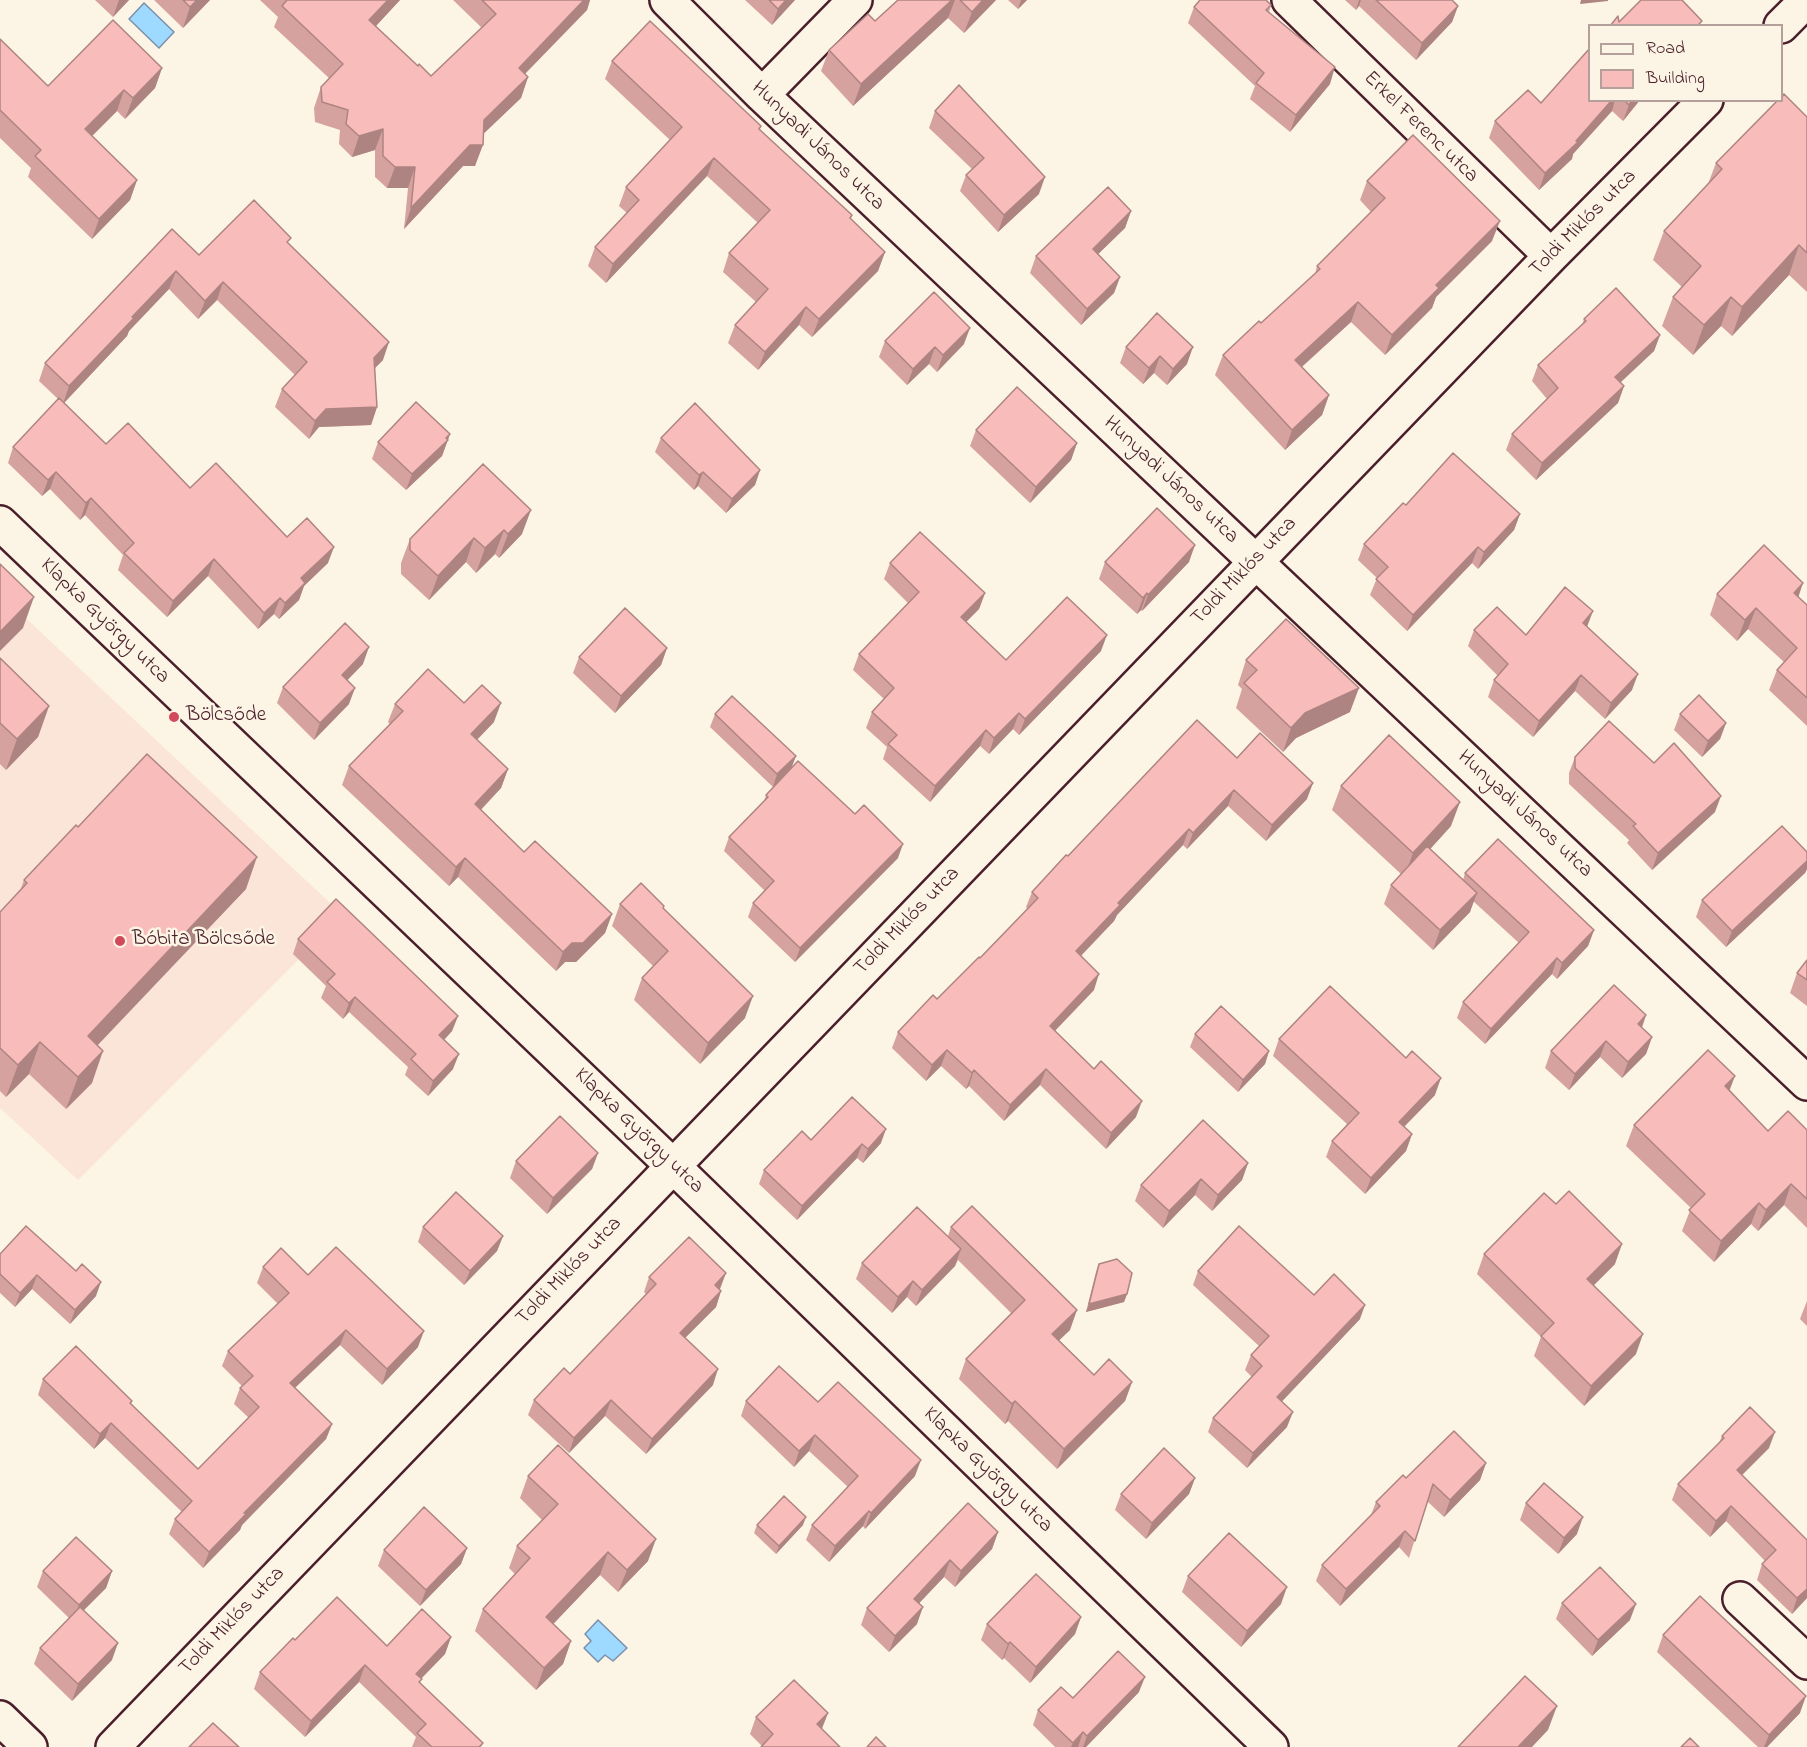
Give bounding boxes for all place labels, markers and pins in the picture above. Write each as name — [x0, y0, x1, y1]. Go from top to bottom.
place label: Bölcsőde — [186, 704, 266, 730]
marker: Bölcsőde — [167, 710, 181, 724]
place label: Bóbita Bölcsőde — [132, 928, 275, 954]
marker: Bóbita Bölcsőde — [113, 934, 127, 948]

